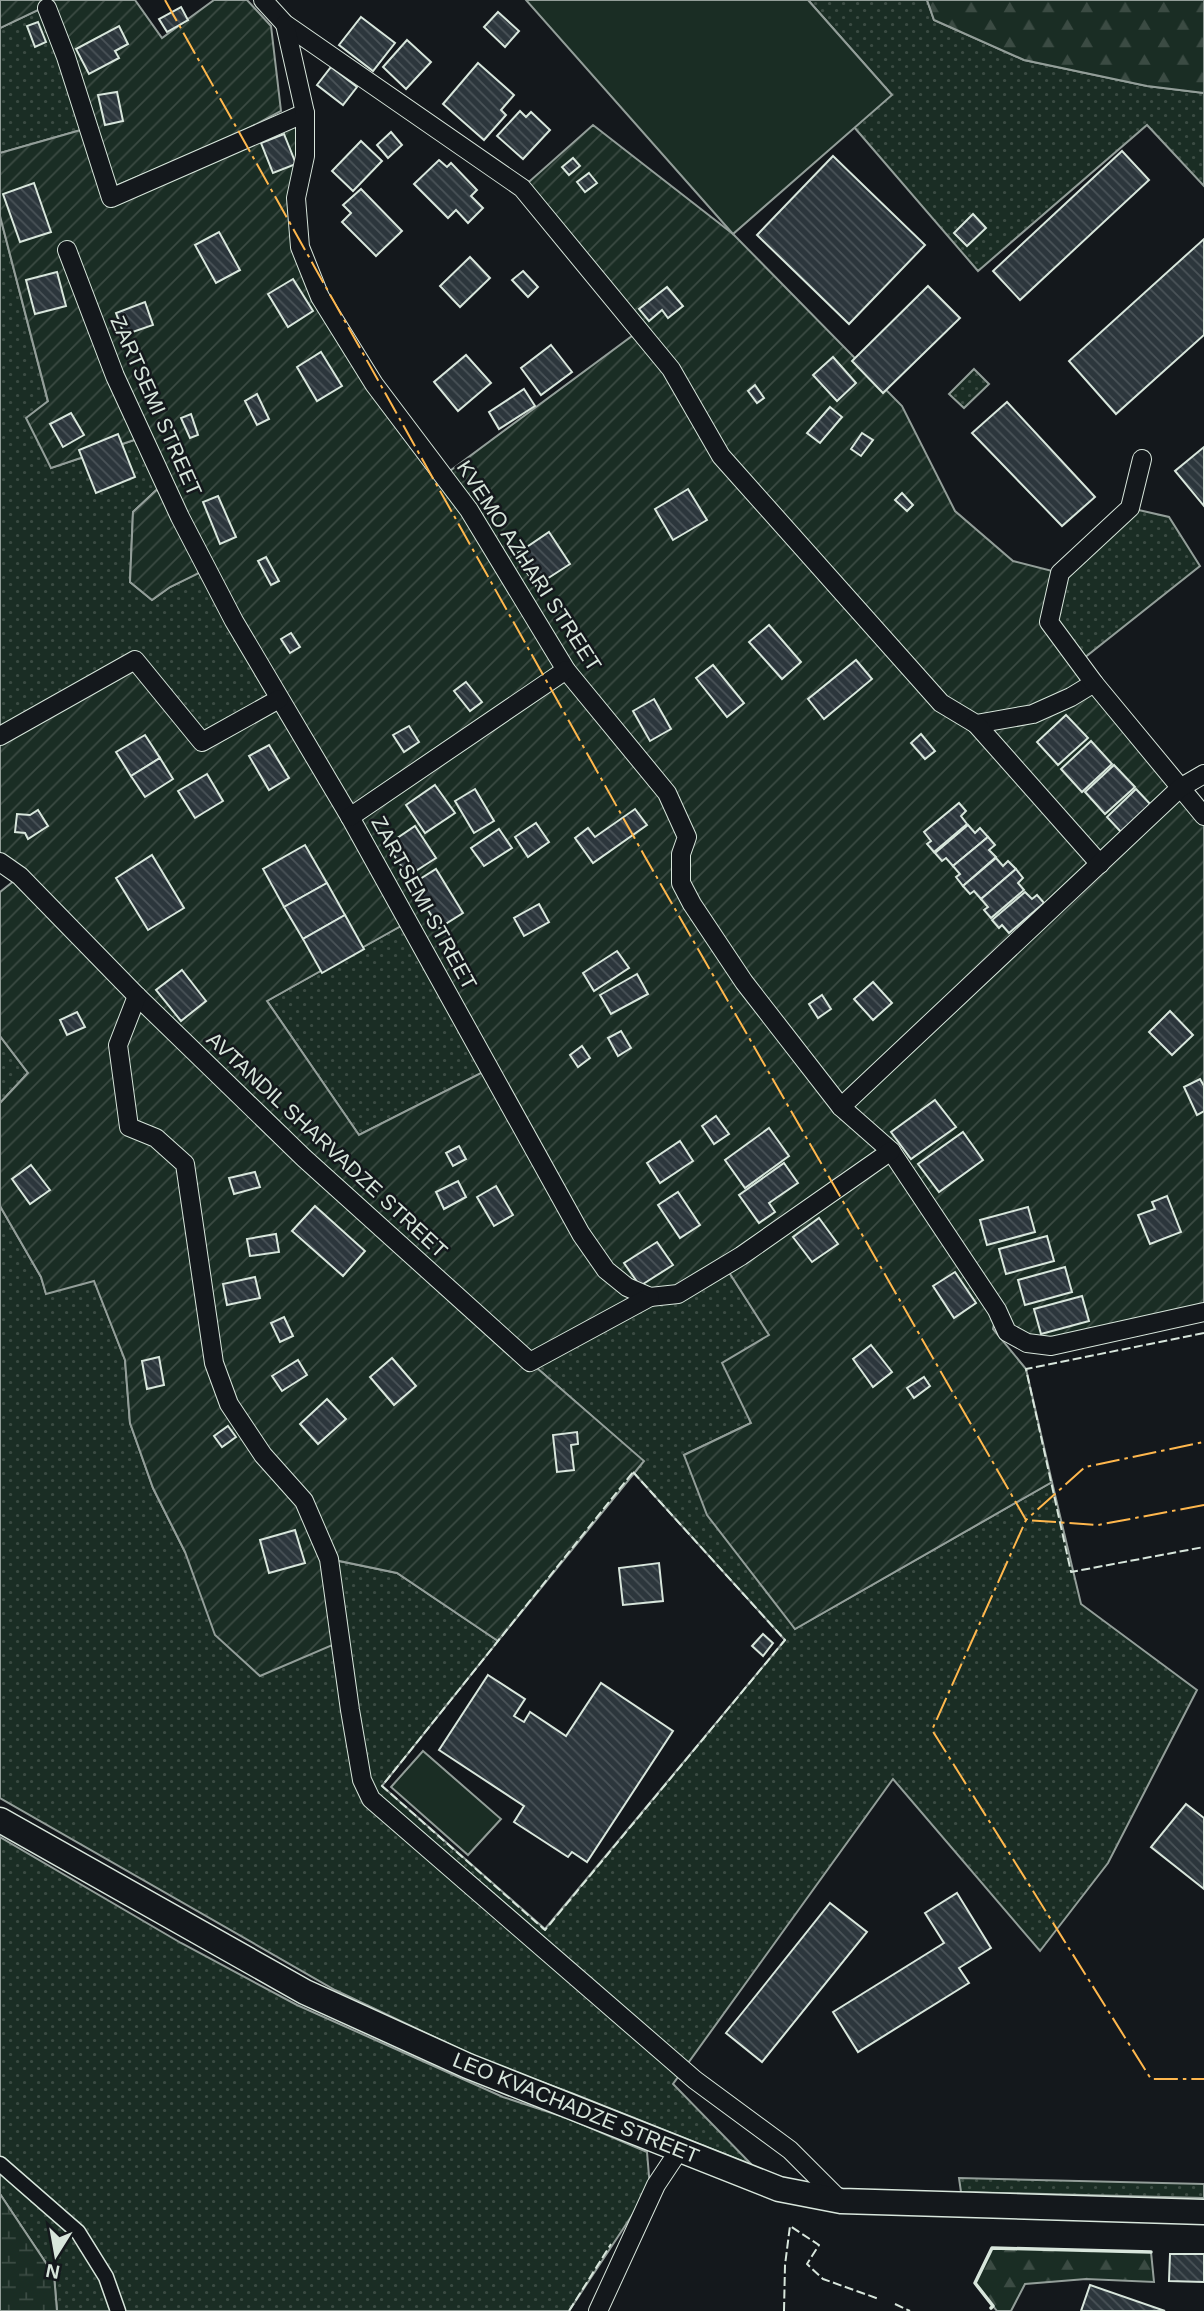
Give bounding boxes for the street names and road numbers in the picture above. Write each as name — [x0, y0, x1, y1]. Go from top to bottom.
street label: ZARTSEMI STREET — [106, 312, 207, 499]
street label: KVEMO AZHARI STREET — [453, 456, 606, 675]
street label: ZARTSEMI STREET — [367, 812, 482, 994]
street label: AVTANDIL SHARVADZE STREET — [203, 1027, 452, 1262]
street label: LEO KVACHADZE STREET — [450, 2048, 703, 2168]

